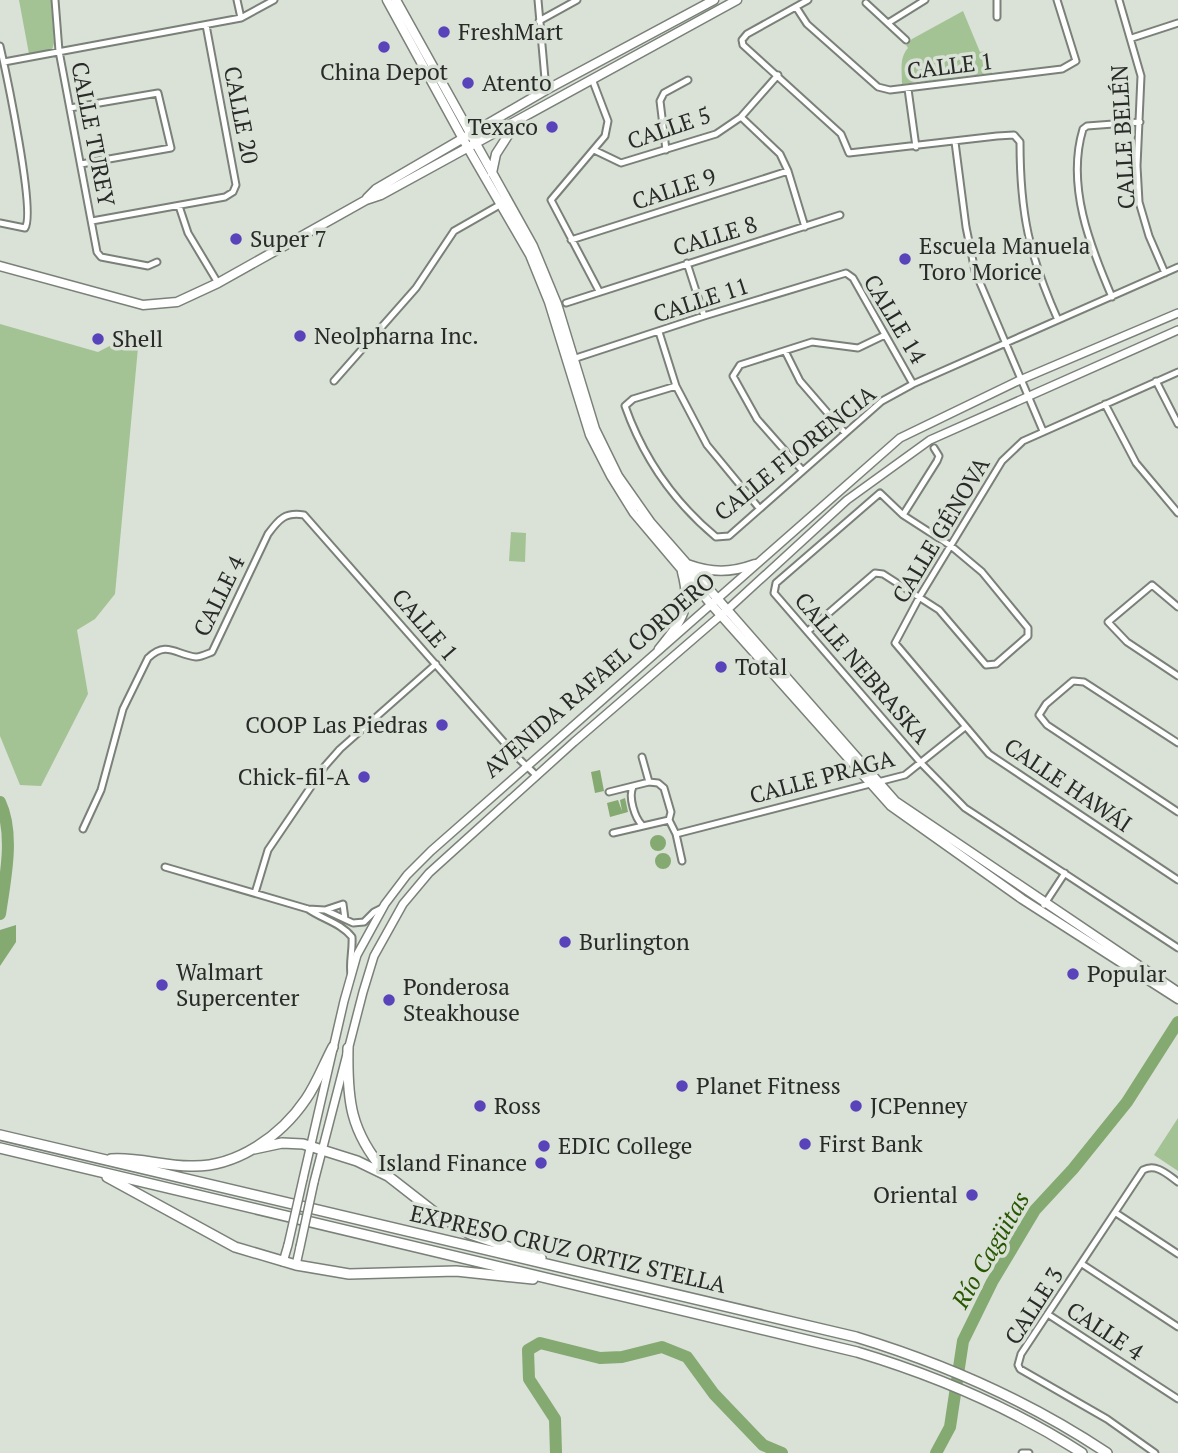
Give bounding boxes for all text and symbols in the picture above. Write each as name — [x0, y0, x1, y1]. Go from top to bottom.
place label: FreshMart — [458, 16, 564, 47]
marker: FreshMart — [436, 24, 452, 40]
marker: China Depot — [376, 39, 392, 55]
street label: CALLE 1 — [905, 45, 995, 86]
place label: China Depot — [320, 56, 448, 87]
street label: CALLE TUREY — [64, 59, 123, 209]
street label: CALLE 20 — [217, 63, 266, 166]
street label: CALLE BELÉN — [1103, 64, 1142, 210]
place label: Atento — [482, 67, 552, 98]
marker: Atento — [460, 75, 476, 91]
street label: CALLE 5 — [623, 99, 715, 156]
place label: Texaco — [467, 111, 538, 142]
marker: Texaco — [544, 119, 560, 135]
street label: CALLE 9 — [628, 160, 720, 217]
street label: CALLE 8 — [669, 208, 761, 263]
place label: Super 7 — [250, 223, 327, 254]
place label: Escuela Manuela Toro Morice — [919, 230, 1091, 287]
marker: Super 7 — [228, 231, 244, 247]
marker: Escuela Manuela Toro Morice — [897, 251, 913, 267]
street label: CALLE 14 — [857, 268, 935, 370]
street label: CALLE 11 — [649, 270, 753, 330]
place label: Neolpharna Inc. — [314, 320, 479, 351]
place label: Shell — [112, 323, 163, 354]
marker: Neolpharna Inc. — [292, 328, 308, 344]
marker: Shell — [90, 331, 106, 347]
street label: CALLE FLORENCIA — [707, 378, 882, 527]
street label: CALLE GÉNOVA — [885, 451, 997, 609]
street label: CALLE 4 — [186, 549, 252, 641]
street label: AVENIDA RAFAEL CORDERO — [476, 565, 721, 784]
street label: CALLE 1 — [385, 582, 465, 667]
street label: CALLE NEBRASKA — [788, 585, 937, 750]
place label: Total — [735, 651, 787, 682]
marker: Total — [713, 659, 729, 675]
place label: COOP Las Piedras — [245, 709, 428, 740]
marker: COOP Las Piedras — [434, 717, 450, 733]
street label: CALLE HAWÁI — [998, 730, 1138, 839]
street label: CALLE PRAGA — [746, 742, 898, 811]
place label: Chick-fil-A — [238, 761, 350, 792]
marker: Chick-fil-A — [356, 769, 372, 785]
place label: Burlington — [579, 926, 690, 957]
marker: Burlington — [557, 934, 573, 950]
place label: Walmart Supercenter — [176, 956, 300, 1013]
place label: Popular — [1087, 958, 1166, 989]
marker: Popular — [1065, 966, 1081, 982]
place label: Ponderosa Steakhouse — [403, 971, 520, 1028]
marker: Walmart Supercenter — [154, 977, 170, 993]
marker: Ponderosa Steakhouse — [381, 992, 397, 1008]
place label: Planet Fitness — [696, 1070, 841, 1101]
marker: Planet Fitness — [674, 1078, 690, 1094]
place label: Ross — [494, 1090, 541, 1121]
place label: JCPenney — [870, 1090, 968, 1121]
marker: Ross — [472, 1098, 488, 1114]
marker: JCPenney — [848, 1098, 864, 1114]
place label: First Bank — [819, 1128, 923, 1159]
place label: EDIC College — [558, 1130, 692, 1161]
marker: First Bank — [797, 1136, 813, 1152]
marker: EDIC College — [536, 1138, 552, 1154]
place label: Island Finance — [378, 1147, 527, 1178]
marker: Island Finance — [533, 1155, 549, 1171]
place label: Oriental — [873, 1179, 958, 1210]
water label: Río Cagüitas — [943, 1185, 1036, 1315]
marker: Oriental — [964, 1187, 980, 1203]
street label: EXPRESO CRUZ ORTIZ STELLA — [407, 1197, 729, 1300]
street label: CALLE 3 — [997, 1261, 1070, 1350]
street label: CALLE 4 — [1061, 1294, 1151, 1368]

